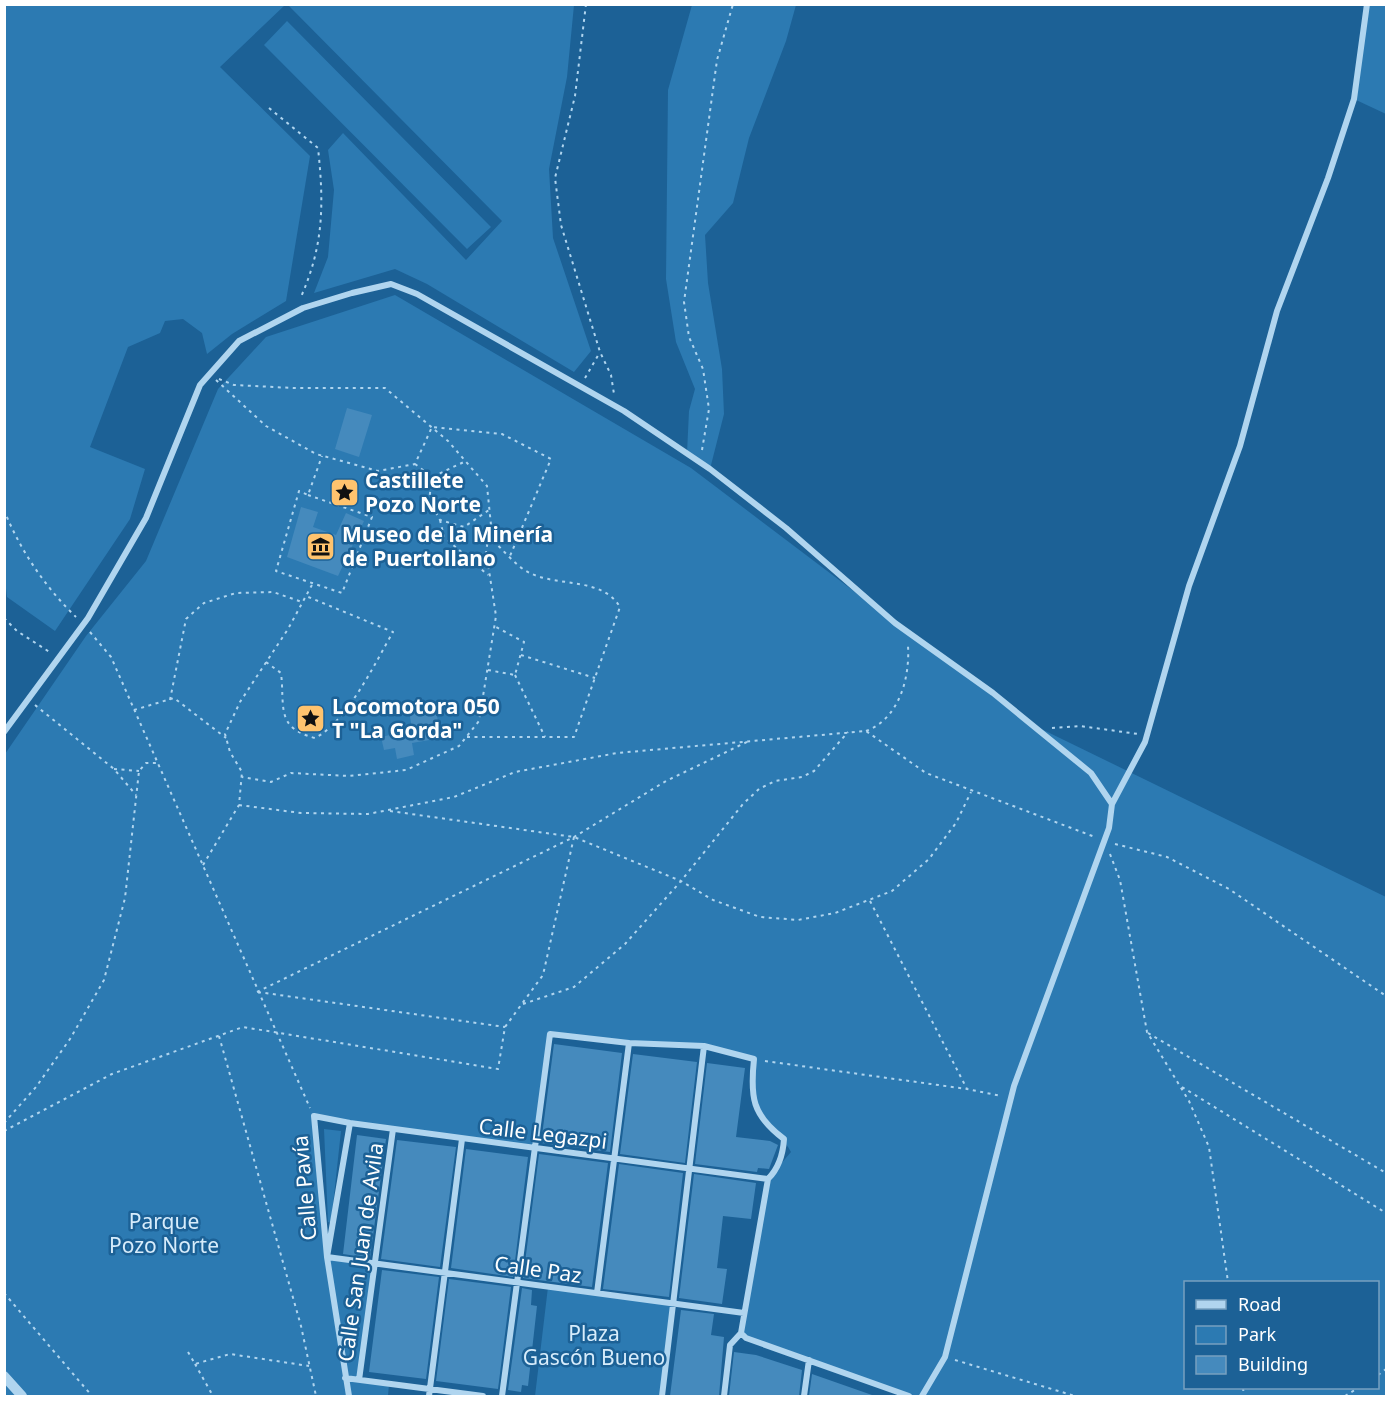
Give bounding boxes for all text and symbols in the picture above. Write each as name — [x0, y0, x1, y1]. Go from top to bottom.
place label: Castillete Pozo Norte — [365, 466, 481, 518]
place icon: Castillete Pozo Norte — [328, 476, 360, 508]
place label: Museo de la Minería de Puertollano — [342, 520, 553, 572]
museum icon: Museo de la Minería de Puertollano — [305, 530, 337, 562]
place label: Locomotora 050 T "La Gorda" — [332, 692, 500, 744]
place icon: Locomotora 050 T "La Gorda" — [295, 702, 327, 734]
street label: Calle Legazpi — [477, 1111, 609, 1155]
street label: Calle Pavía — [285, 1134, 323, 1242]
street label: Calle San Juan de Avila — [331, 1141, 389, 1363]
park label: Parque Pozo Norte — [109, 1207, 219, 1259]
street label: Calle Paz — [493, 1249, 583, 1289]
legend — [1184, 1281, 1379, 1389]
text: Road — [1238, 1292, 1281, 1316]
park label: Plaza Gascón Bueno — [523, 1319, 665, 1371]
text: Park — [1238, 1322, 1276, 1346]
text: Building — [1238, 1352, 1308, 1376]

